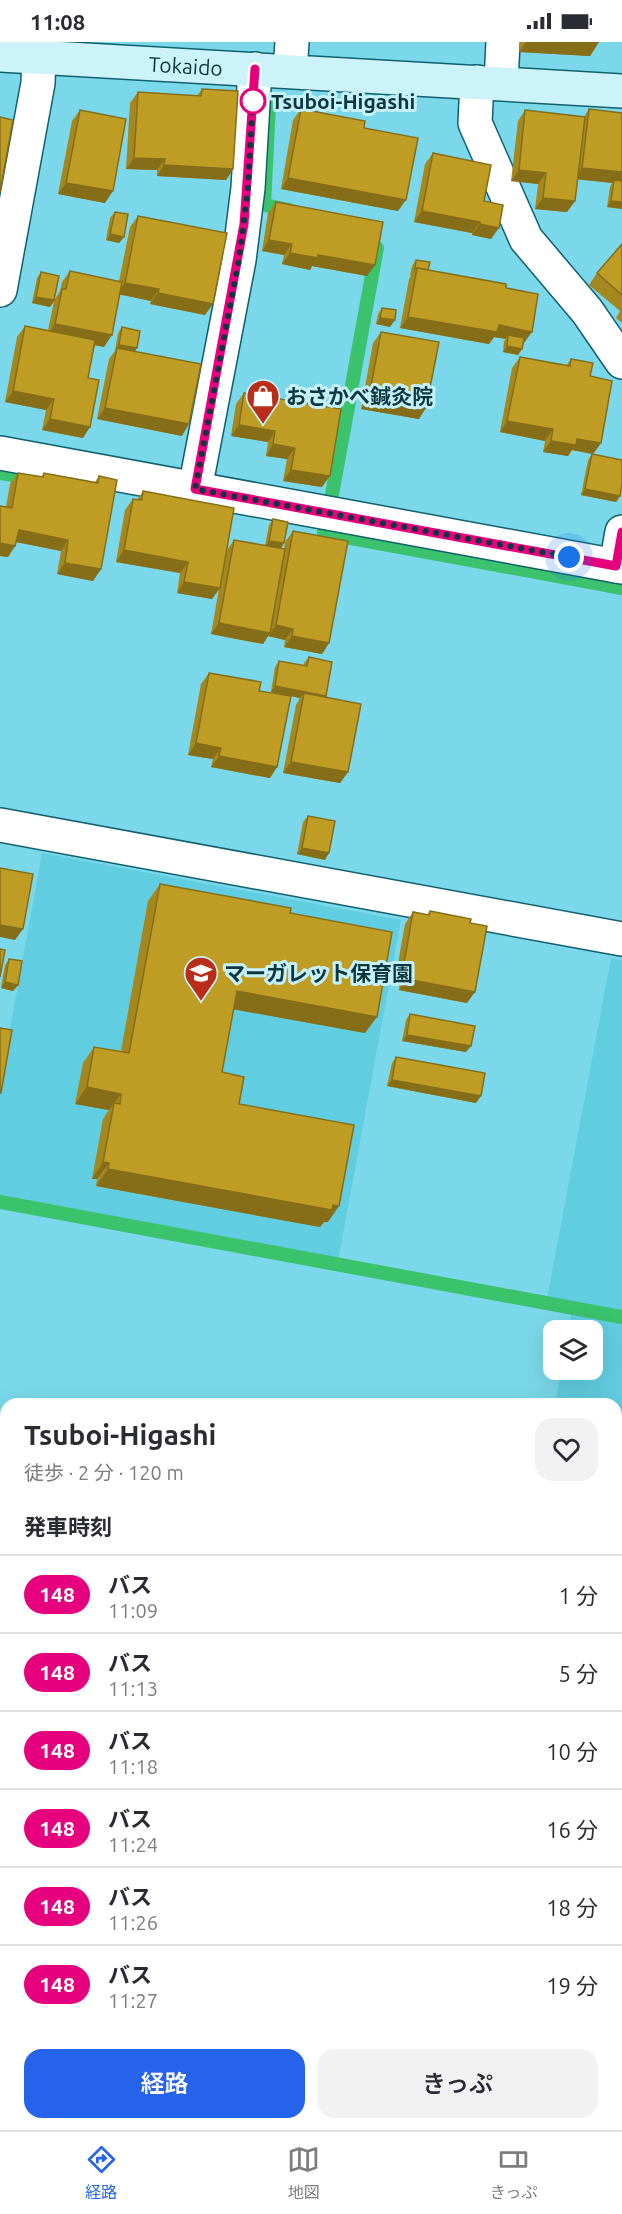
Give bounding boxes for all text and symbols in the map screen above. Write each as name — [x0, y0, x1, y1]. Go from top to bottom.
text: 11:08 — [30, 9, 85, 34]
street label: Tokaido — [148, 52, 223, 80]
marker: Tsuboi-Higashi — [240, 88, 266, 114]
place label: Tsuboi-Higashi — [271, 89, 415, 113]
shop icon: おさかべ鍼灸院 — [245, 378, 281, 425]
place label: おさかべ鍼灸院 — [286, 384, 433, 408]
your location — [554, 542, 584, 572]
school or university icon: マーガレット保育園 — [183, 955, 219, 1002]
place label: マーガレット保育園 — [224, 961, 413, 985]
map controls — [543, 1320, 603, 1380]
button: layers — [543, 1320, 603, 1380]
button: heart — [535, 1418, 598, 1481]
text: Tsuboi-Higashi — [24, 1419, 216, 1450]
text: 徒歩 · 2 分 · 120 m — [24, 1461, 184, 1484]
text: 発車時刻 — [24, 1514, 112, 1539]
text: バス — [108, 1572, 152, 1597]
text: 148 — [39, 1582, 75, 1606]
text: 1 分 — [559, 1583, 598, 1608]
text: 11:09 — [108, 1599, 158, 1622]
text: バス — [108, 1650, 152, 1675]
text: 148 — [39, 1660, 75, 1684]
text: 5 分 — [559, 1661, 598, 1686]
text: 11:13 — [108, 1677, 158, 1700]
text: バス — [108, 1728, 152, 1753]
text: 148 — [39, 1738, 75, 1762]
text: 10 分 — [546, 1739, 598, 1764]
text: 11:18 — [108, 1755, 158, 1778]
text: バス — [108, 1806, 152, 1831]
text: 148 — [39, 1816, 75, 1840]
text: 16 分 — [546, 1817, 598, 1842]
text: 11:24 — [108, 1833, 158, 1856]
text: バス — [108, 1884, 152, 1909]
text: 148 — [39, 1894, 75, 1918]
text: 18 分 — [546, 1895, 598, 1920]
text: 11:26 — [108, 1911, 158, 1934]
text: バス — [108, 1962, 152, 1987]
text: 148 — [39, 1972, 75, 1996]
text: 19 分 — [546, 1973, 598, 1998]
text: 11:27 — [108, 1989, 158, 2012]
button: 経路 — [24, 2049, 305, 2118]
button: きっぷ — [317, 2049, 598, 2118]
tab: 経路 — [85, 2143, 118, 2203]
tab: 地図 — [287, 2143, 320, 2203]
tab: きっぷ — [490, 2143, 537, 2203]

